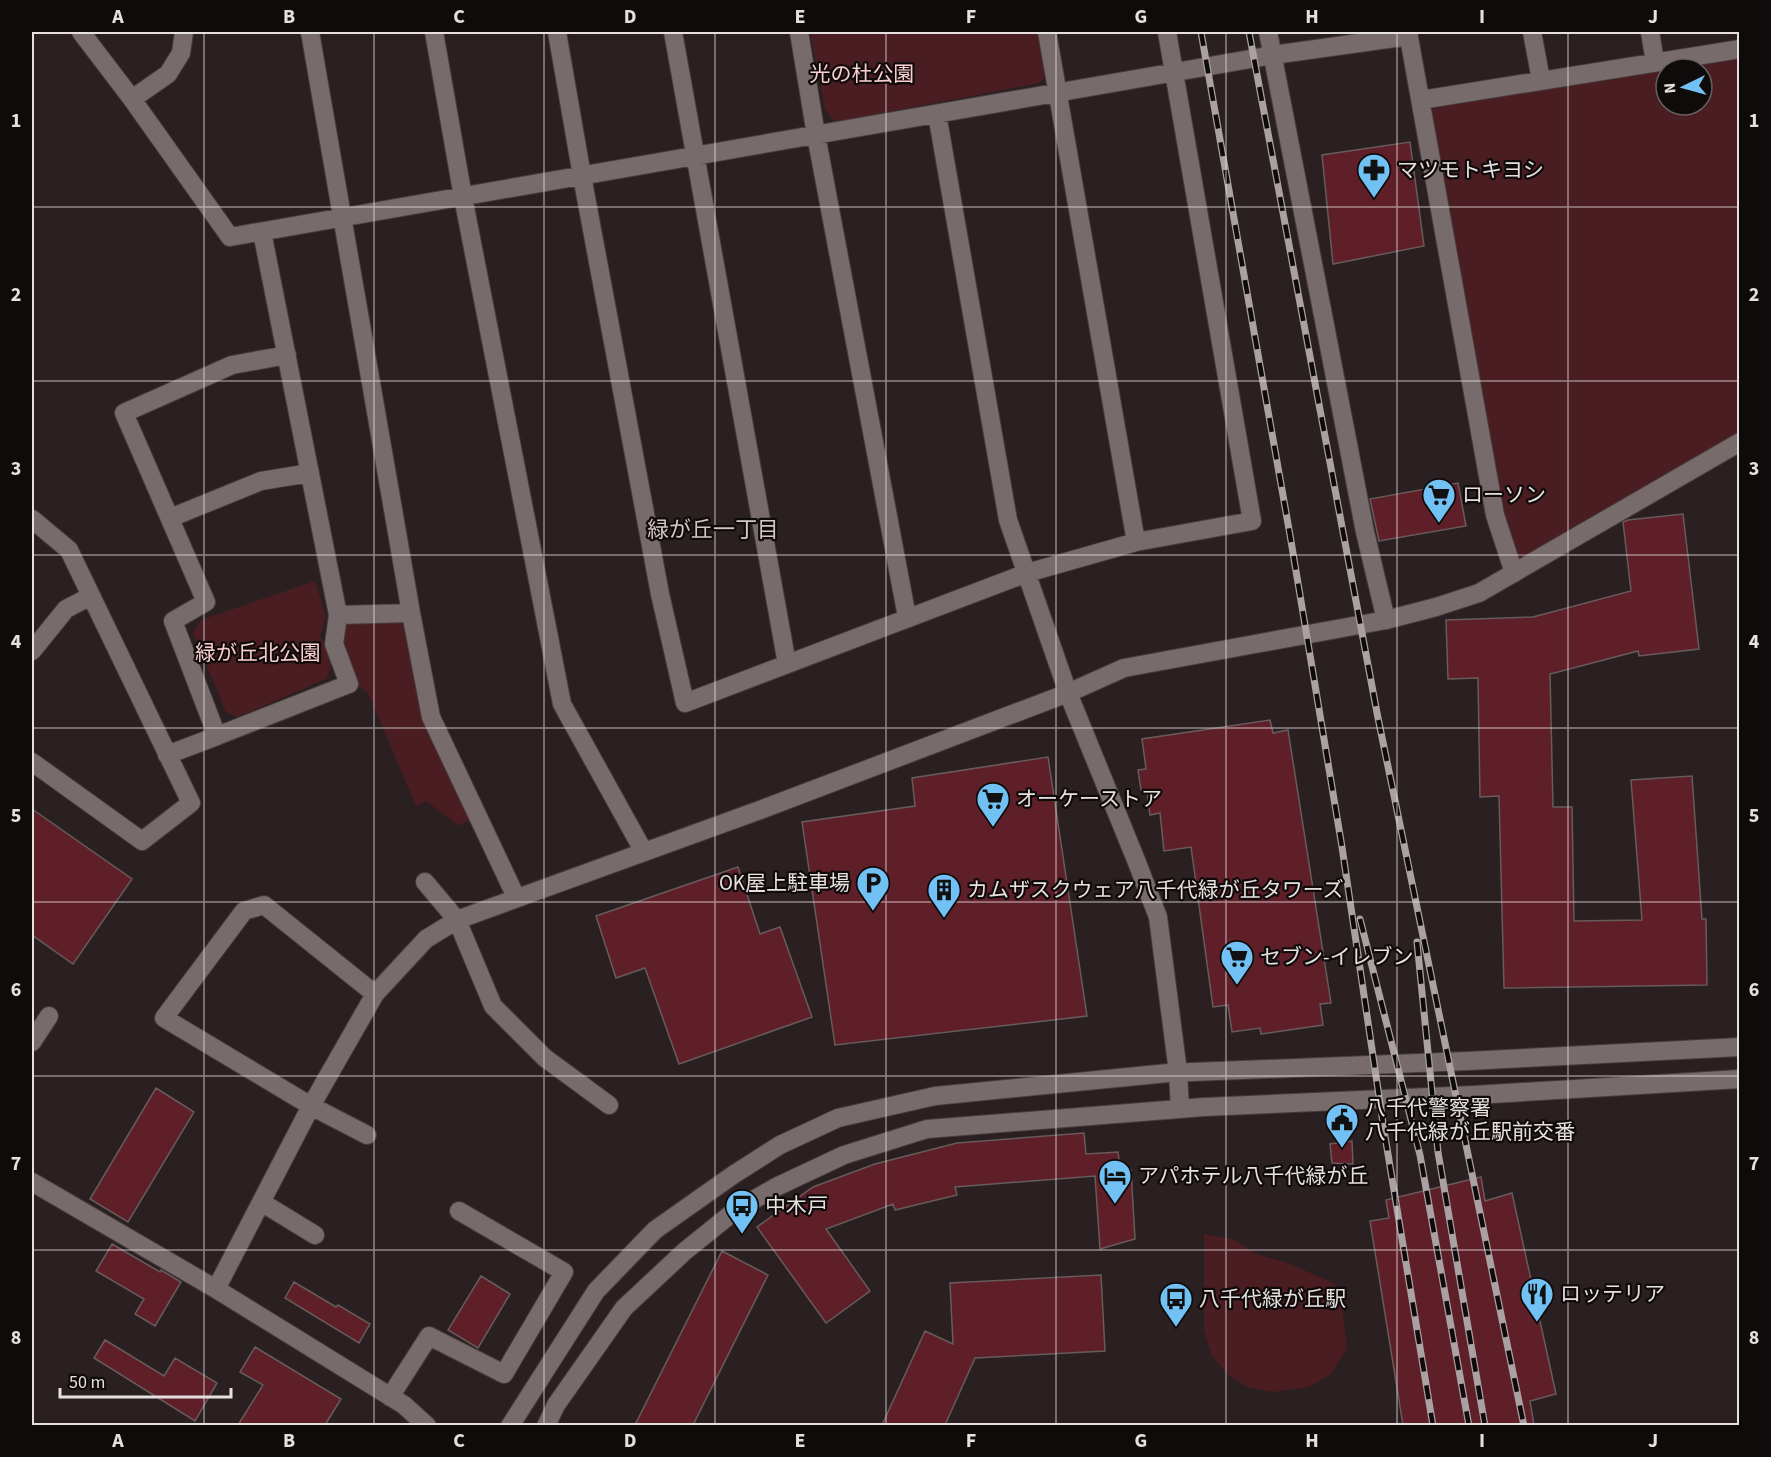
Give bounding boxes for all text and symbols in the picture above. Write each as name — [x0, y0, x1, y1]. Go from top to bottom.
text: A — [111, 3, 124, 31]
text: B — [283, 3, 295, 31]
text: C — [453, 3, 465, 31]
text: D — [624, 3, 636, 31]
text: E — [795, 3, 805, 31]
text: F — [966, 3, 976, 31]
text: G — [1135, 3, 1147, 31]
text: H — [1305, 3, 1319, 31]
text: I — [1479, 3, 1485, 31]
text: J — [1648, 3, 1658, 31]
north arrow — [1654, 57, 1714, 117]
park label: 光の杜公園 — [810, 59, 915, 89]
text: N — [1659, 82, 1681, 94]
text: 1 — [11, 107, 21, 135]
text: 1 — [1749, 107, 1759, 135]
pharmacy icon: マツモトキヨシ — [1356, 152, 1392, 199]
place label: マツモトキヨシ — [1397, 155, 1544, 185]
text: 2 — [11, 281, 21, 309]
text: 2 — [1749, 281, 1759, 309]
text: 3 — [11, 455, 21, 483]
text: 3 — [1749, 455, 1759, 483]
supermarket icon: ローソン — [1421, 477, 1457, 524]
place label: ローソン — [1462, 480, 1546, 510]
district label: 緑が丘一丁目 — [647, 514, 779, 546]
text: 4 — [11, 628, 22, 656]
text: 4 — [1749, 628, 1760, 656]
park label: 緑が丘北公園 — [195, 638, 321, 668]
supermarket icon: オーケーストア — [975, 781, 1011, 828]
place label: オーケーストア — [1016, 784, 1162, 814]
text: 5 — [11, 802, 21, 830]
text: 5 — [1749, 802, 1759, 830]
parking icon: OK屋上駐車場 — [855, 865, 891, 912]
place label: OK屋上駐車場 — [719, 868, 850, 898]
building icon: カムザスクウェア八千代緑が丘タワーズ — [926, 872, 962, 919]
place label: カムザスクウェア八千代緑が丘タワーズ — [967, 875, 1344, 905]
supermarket icon: セブン-イレブン — [1219, 939, 1255, 986]
place label: セブン-イレブン — [1260, 942, 1414, 972]
text: 6 — [11, 976, 21, 1004]
text: 6 — [1749, 976, 1759, 1004]
place label: 八千代警察署 八千代緑が丘駅前交番 — [1365, 1093, 1575, 1147]
public building icon: 八千代警察署 八千代緑が丘駅前交番 — [1324, 1102, 1360, 1149]
text: 7 — [11, 1150, 21, 1178]
text: 7 — [1749, 1150, 1759, 1178]
hotel icon: アパホテル八千代緑が丘 — [1097, 1158, 1133, 1205]
place label: アパホテル八千代緑が丘 — [1138, 1161, 1369, 1191]
bus stop icon: 中木戸 — [724, 1188, 760, 1235]
place label: 中木戸 — [765, 1191, 828, 1221]
restaurant icon: ロッテリア — [1519, 1276, 1555, 1323]
place label: ロッテリア — [1560, 1279, 1665, 1309]
bus stop icon: 八千代緑が丘駅 — [1158, 1281, 1194, 1328]
place label: 八千代緑が丘駅 — [1199, 1284, 1346, 1314]
text: 8 — [11, 1324, 21, 1352]
text: 8 — [1749, 1324, 1759, 1352]
scale bar — [60, 1361, 231, 1399]
text: 50 m — [69, 1370, 105, 1395]
text: A — [111, 1427, 124, 1455]
text: B — [283, 1427, 295, 1455]
text: C — [453, 1427, 465, 1455]
text: D — [624, 1427, 636, 1455]
text: E — [795, 1427, 805, 1455]
text: F — [966, 1427, 976, 1455]
text: G — [1135, 1427, 1147, 1455]
text: H — [1305, 1427, 1319, 1455]
text: I — [1479, 1427, 1485, 1455]
text: J — [1648, 1427, 1658, 1455]

